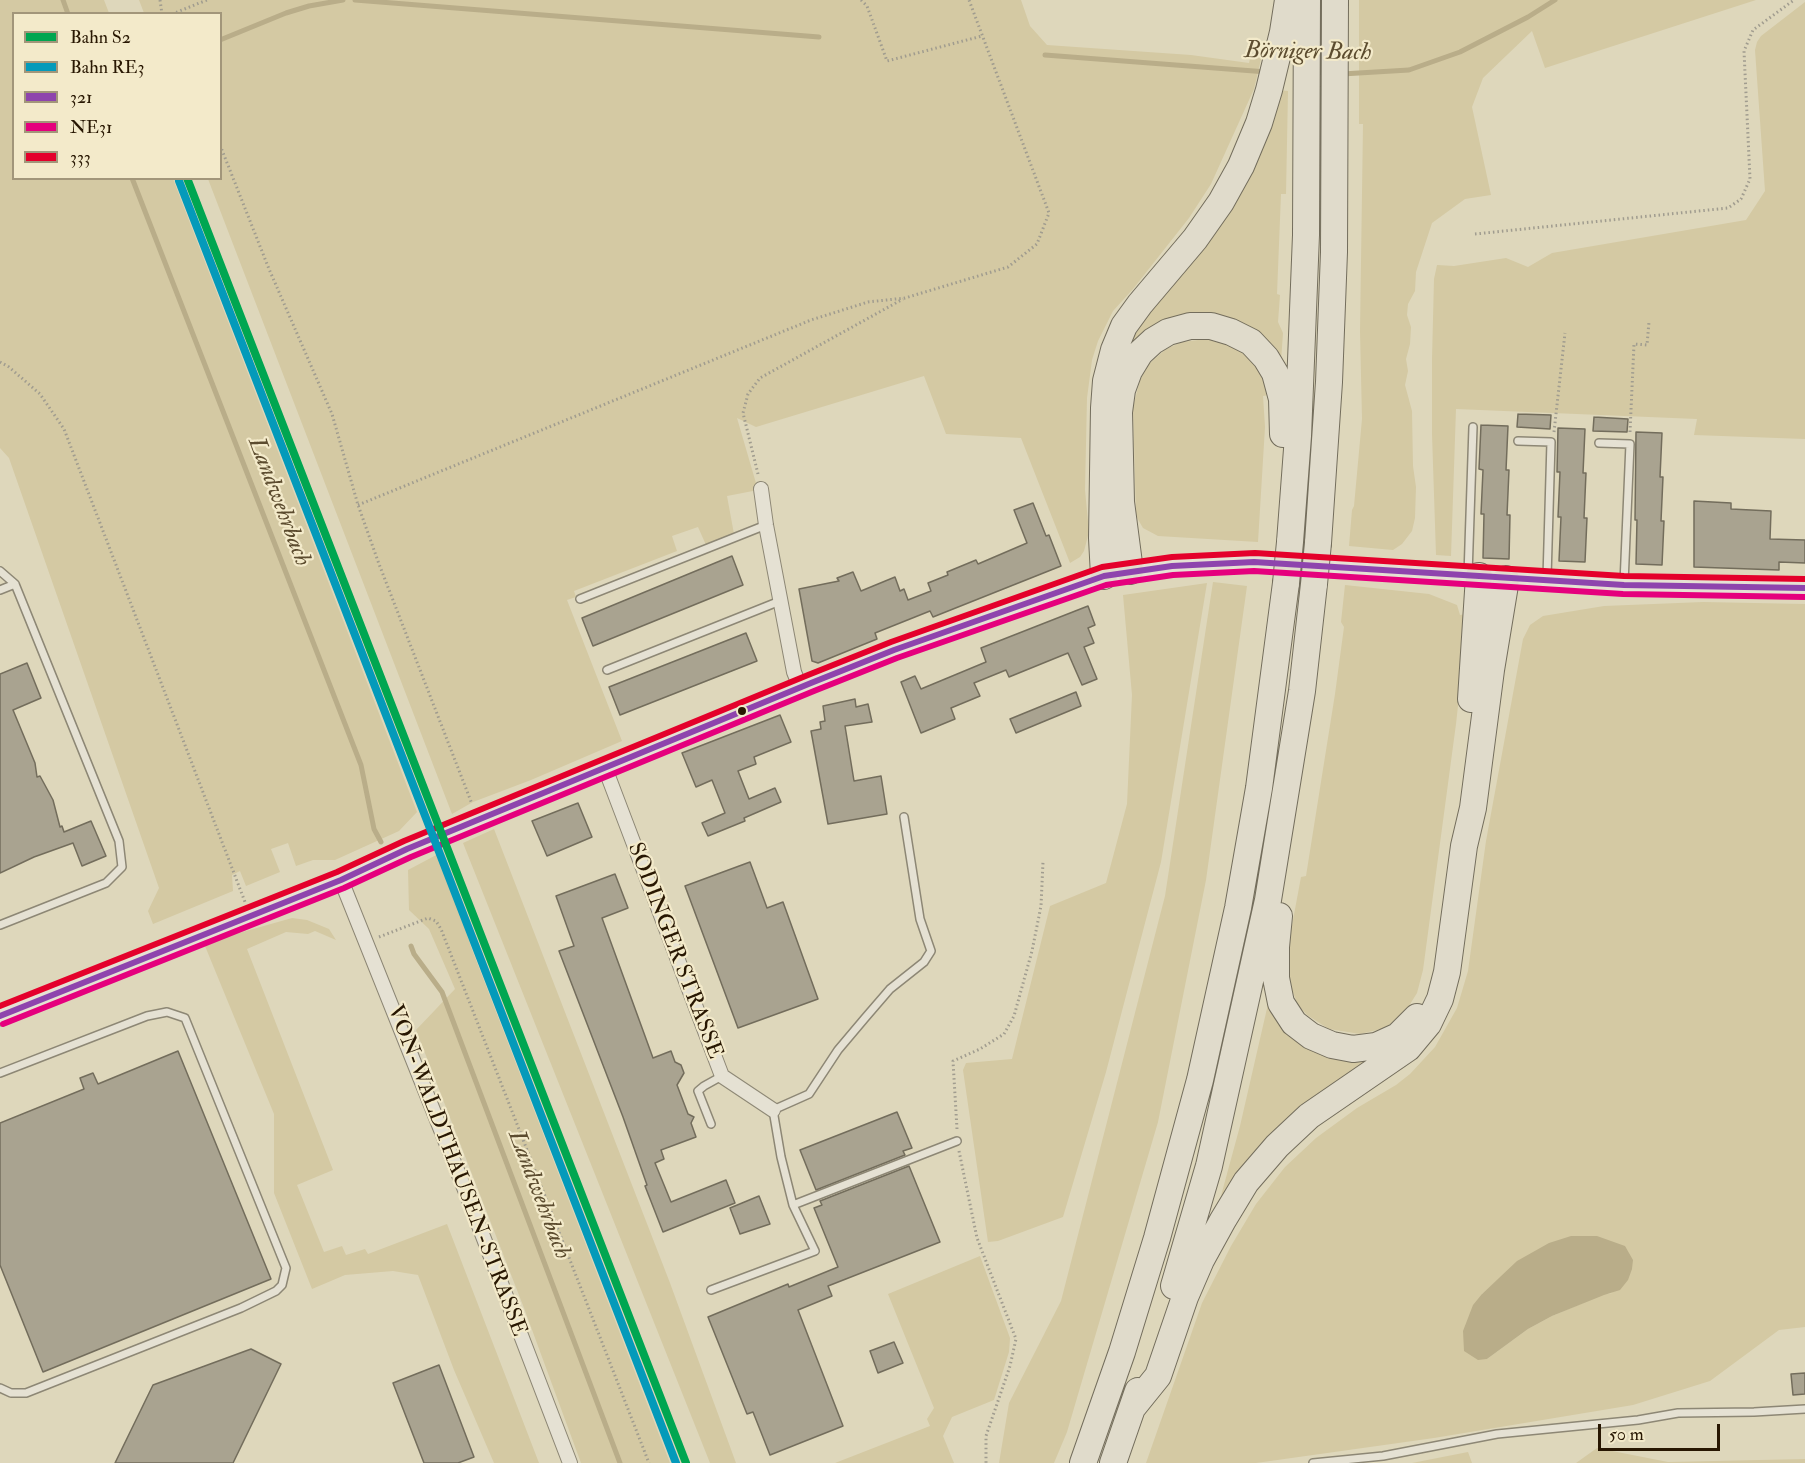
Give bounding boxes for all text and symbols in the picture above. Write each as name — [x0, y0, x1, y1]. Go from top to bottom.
legend — [12, 12, 222, 180]
text: Bahn S2 — [70, 26, 131, 49]
water label: Börniger Bach — [1244, 37, 1372, 69]
text: Bahn RE3 — [70, 56, 144, 79]
text: 321 — [70, 86, 92, 109]
text: NE31 — [70, 116, 112, 139]
text: 333 — [70, 146, 91, 169]
water label: Landwehrbach — [240, 433, 316, 571]
unlabelled marker — [736, 705, 748, 717]
street label: SODINGER STRASSE — [621, 839, 727, 1063]
street label: VON-WALDTHAUSEN-STRASSE — [380, 1002, 532, 1340]
water label: Landwehrbach — [500, 1126, 576, 1264]
scale bar — [1601, 1412, 1722, 1450]
text: 50 m — [1609, 1423, 1644, 1446]

